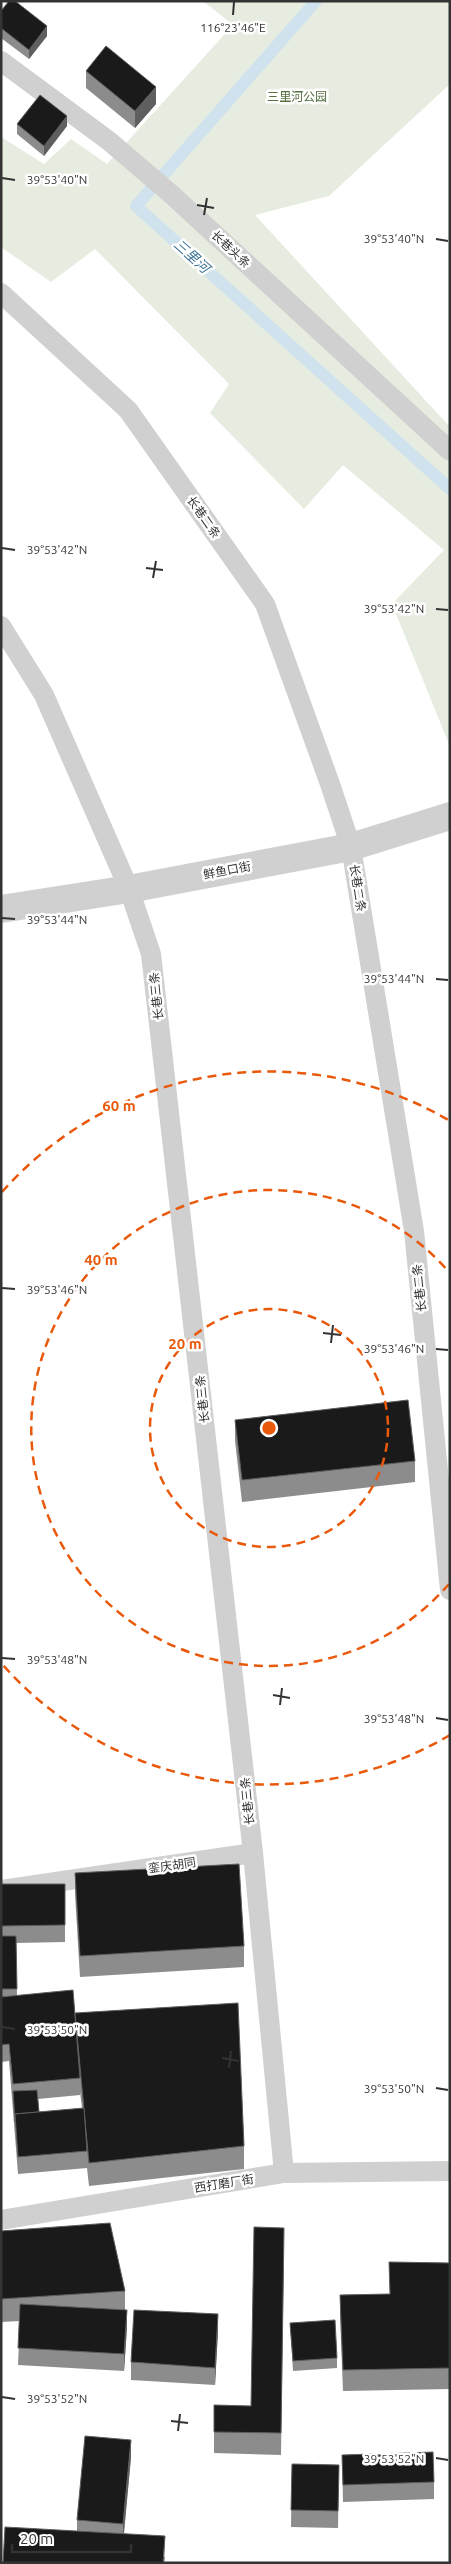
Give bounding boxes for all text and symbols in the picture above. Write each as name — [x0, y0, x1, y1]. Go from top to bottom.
text: 116°23'46"E — [200, 21, 266, 34]
park label: 三里河公园 — [267, 90, 327, 103]
text: 39°53'40"N — [27, 173, 87, 186]
street label: 长巷头条 — [209, 228, 253, 270]
text: 39°53'40"N — [364, 232, 424, 245]
water label: 三里河 — [171, 236, 215, 278]
street label: 长巷二条 — [185, 494, 223, 540]
text: 39°53'42"N — [27, 543, 87, 556]
text: 39°53'42"N — [364, 602, 424, 615]
street label: 鲜鱼口街 — [202, 859, 252, 881]
street label: 长巷二条 — [348, 863, 368, 913]
text: 39°53'44"N — [27, 913, 87, 926]
street label: 长巷三条 — [147, 971, 165, 1021]
text: 39°53'44"N — [364, 972, 424, 985]
text: 60 m — [102, 1097, 136, 1114]
text: 40 m — [84, 1251, 118, 1268]
street label: 长巷二条 — [410, 1263, 428, 1313]
text: 39°53'46"N — [27, 1283, 87, 1296]
text: 20 m — [168, 1335, 202, 1352]
text: 39°53'46"N — [364, 1342, 424, 1355]
street label: 长巷三条 — [193, 1374, 211, 1424]
centre of rings — [260, 1419, 278, 1437]
text: 39°53'48"N — [27, 1653, 87, 1666]
text: 39°53'48"N — [364, 1712, 424, 1725]
street label: 长巷三条 — [238, 1776, 256, 1826]
street label: 銮庆胡同 — [147, 1855, 197, 1875]
text: 39°53'50"N — [27, 2023, 87, 2036]
text: 39°53'50"N — [364, 2082, 424, 2095]
street label: 西打磨厂街 — [193, 2172, 255, 2194]
text: 39°53'52"N — [27, 2392, 87, 2405]
text: 39°53'52"N — [364, 2452, 424, 2465]
scale bar — [12, 2522, 131, 2554]
text: 20 m — [20, 2530, 53, 2547]

